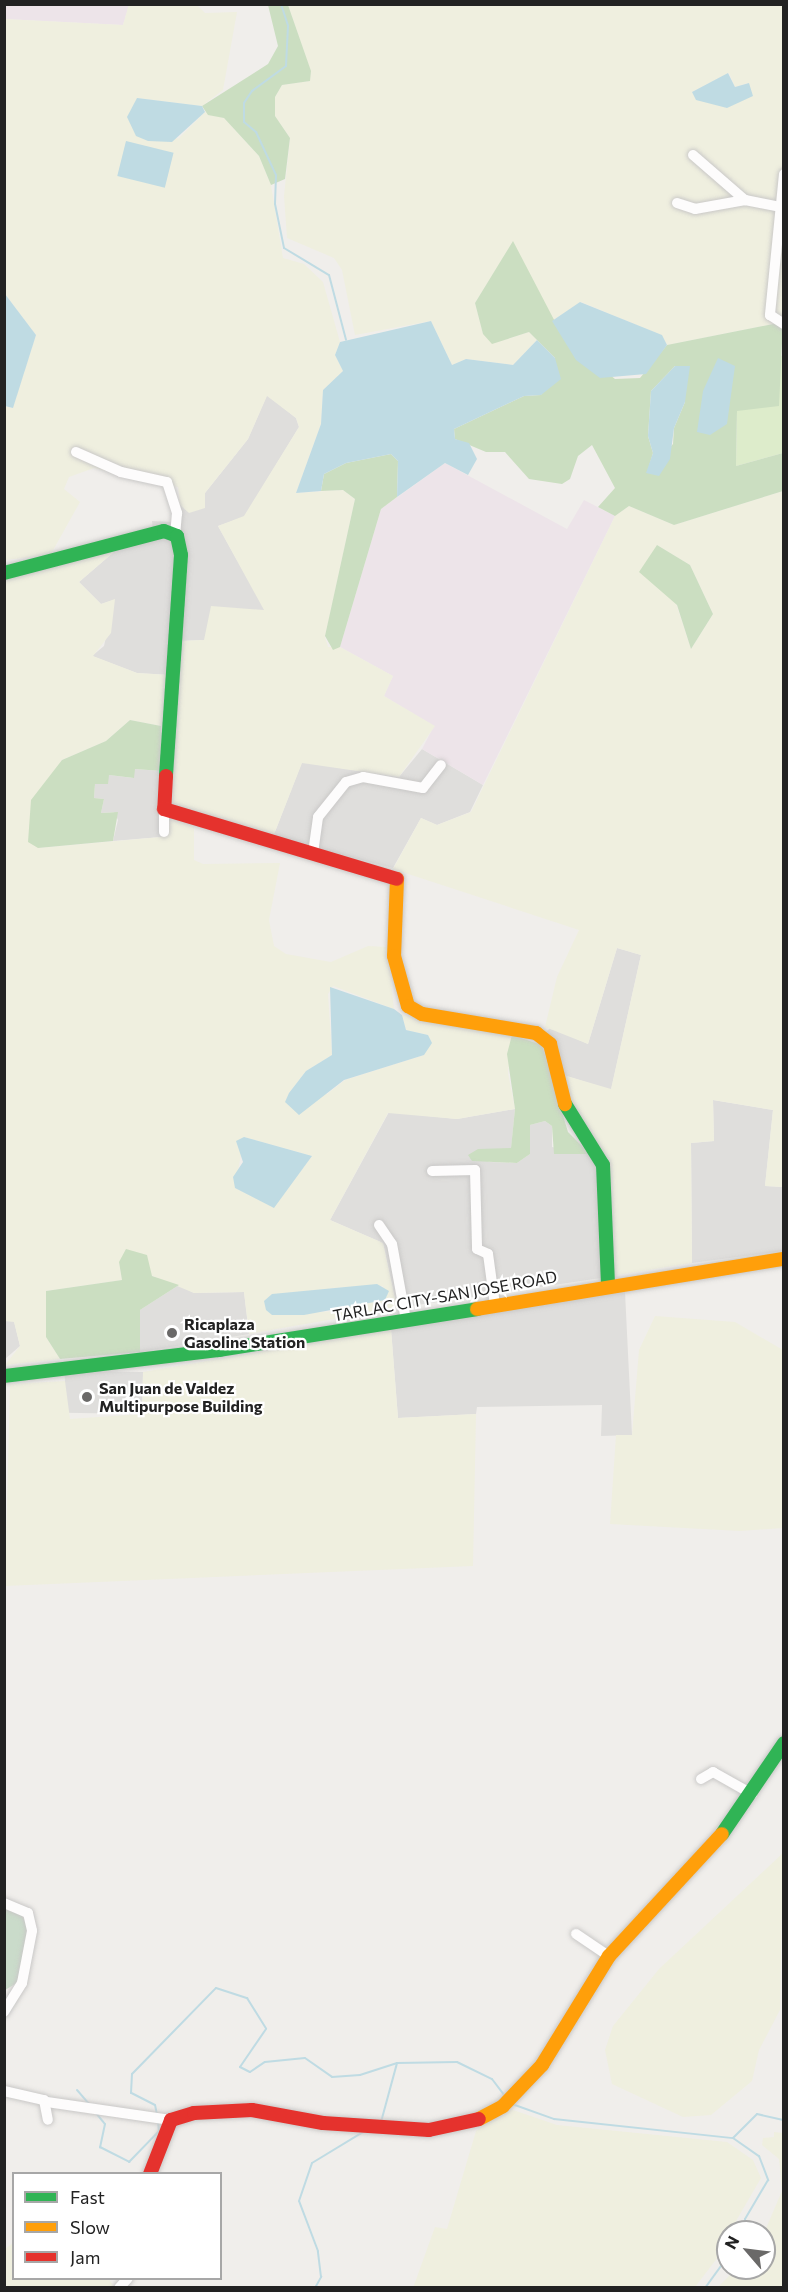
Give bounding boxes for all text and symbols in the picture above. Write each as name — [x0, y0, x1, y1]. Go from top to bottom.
street label: TARLAC CITY-SAN JOSE ROAD — [331, 1267, 559, 1325]
place label: Ricaplaza Gasoline Station — [184, 1314, 305, 1352]
marker: Ricaplaza Gasoline Station — [165, 1326, 179, 1340]
place label: San Juan de Valdez Multipurpose Building — [99, 1378, 262, 1416]
marker: San Juan de Valdez Multipurpose Building — [80, 1390, 94, 1404]
legend — [12, 2172, 222, 2280]
text: Fast — [70, 2186, 105, 2208]
text: Slow — [70, 2216, 110, 2238]
north arrow — [716, 2220, 776, 2280]
text: N — [720, 2232, 743, 2252]
text: Jam — [70, 2246, 100, 2268]

